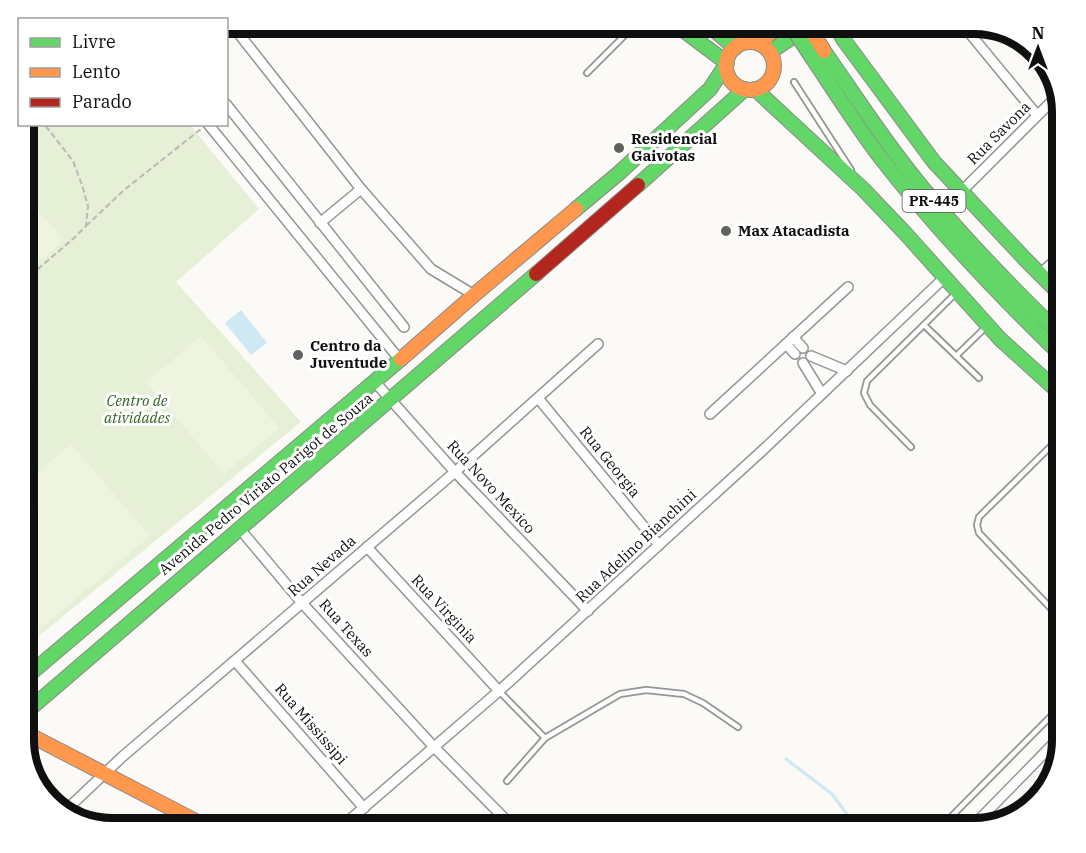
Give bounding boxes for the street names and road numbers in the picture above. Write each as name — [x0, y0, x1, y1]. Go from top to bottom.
street label: Rua Savona — [963, 97, 1034, 168]
road number: PR-445 — [902, 190, 966, 212]
street label: Avenida Pedro Viriato Parigot de Souza — [155, 388, 377, 579]
street label: Rua Georgia — [576, 422, 645, 501]
street label: Rua Novo Mexico — [443, 436, 540, 537]
street label: Rua Adelino Bianchini — [571, 485, 700, 606]
street label: Rua Nevada — [284, 531, 360, 600]
street label: Rua Virginia — [408, 570, 481, 647]
street label: Rua Texas — [315, 595, 377, 661]
street label: Rua Mississipi — [271, 679, 352, 768]

